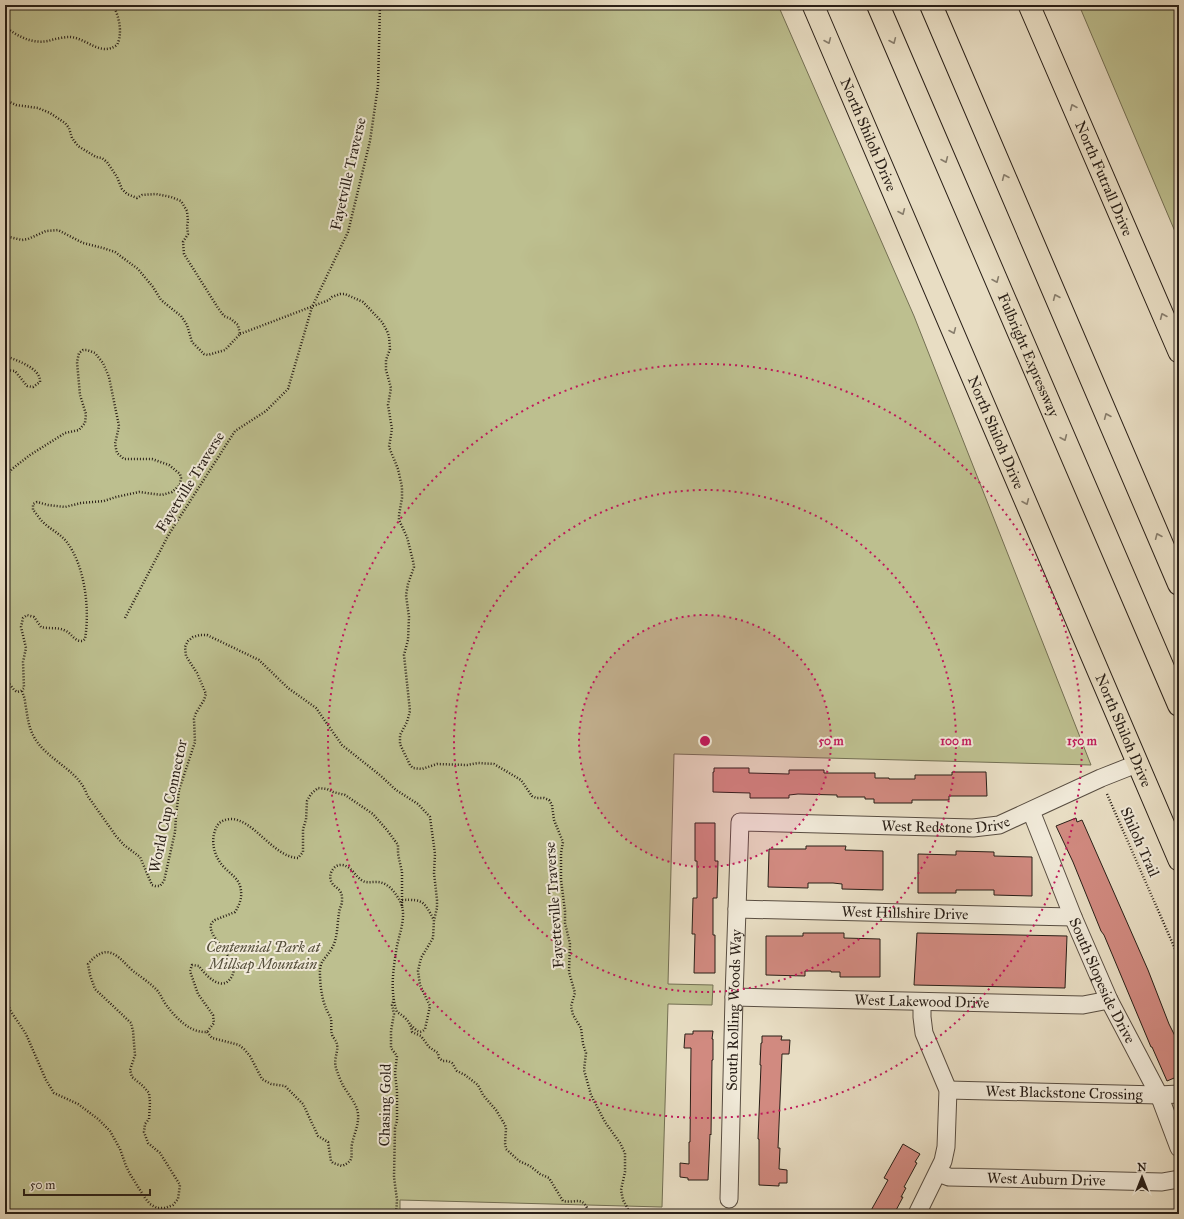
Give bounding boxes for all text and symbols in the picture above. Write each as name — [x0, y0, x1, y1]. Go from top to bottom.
one-way arrow — [823, 36, 831, 44]
one-way arrow — [889, 37, 897, 44]
street label: North Shiloh Drive — [836, 75, 901, 194]
one-way arrow — [1069, 103, 1077, 110]
street label: Fayetville Traverse — [326, 116, 370, 232]
street label: North Futrall Drive — [1071, 118, 1137, 239]
one-way arrow — [940, 157, 948, 164]
one-way arrow — [1002, 174, 1010, 182]
one-way arrow — [897, 208, 905, 215]
one-way arrow — [991, 275, 999, 283]
street label: Fulbright Expressway — [994, 290, 1063, 421]
one-way arrow — [1053, 293, 1061, 301]
one-way arrow — [1160, 312, 1168, 319]
one-way arrow — [948, 327, 956, 335]
street label: North Shiloh Drive — [964, 373, 1028, 492]
one-way arrow — [1104, 413, 1112, 421]
street label: Fayetville Traverse — [152, 428, 228, 536]
one-way arrow — [1059, 433, 1067, 441]
one-way arrow — [1022, 498, 1030, 505]
one-way arrow — [1155, 532, 1163, 539]
street label: North Shiloh Drive — [1091, 671, 1156, 790]
centre of rings — [698, 734, 712, 748]
text: 50 m — [818, 734, 845, 748]
text: 100 m — [940, 734, 973, 748]
text: 150 m — [1067, 734, 1098, 748]
street label: World Cup Connector — [145, 737, 191, 874]
street label: Shiloh Trail — [1117, 804, 1164, 880]
street label: West Redstone Drive — [881, 812, 1013, 837]
street label: Fayetteville Traverse — [541, 841, 567, 969]
street label: West Hillshire Drive — [841, 902, 969, 924]
street label: South Slopeside Drive — [1065, 915, 1139, 1047]
street label: South Rolling Woods Way — [723, 928, 745, 1091]
park label: Centennial Park at Millsap Mountain — [206, 938, 321, 974]
street label: West Lakewood Drive — [854, 991, 990, 1012]
street label: Chasing Gold — [375, 1063, 395, 1147]
street label: West Blackstone Crossing — [985, 1082, 1144, 1104]
north arrow — [1122, 1157, 1162, 1197]
text: N — [1137, 1161, 1147, 1174]
street label: West Auburn Drive — [987, 1169, 1106, 1190]
scale bar — [24, 1171, 150, 1197]
text: 50 m — [30, 1178, 55, 1192]

